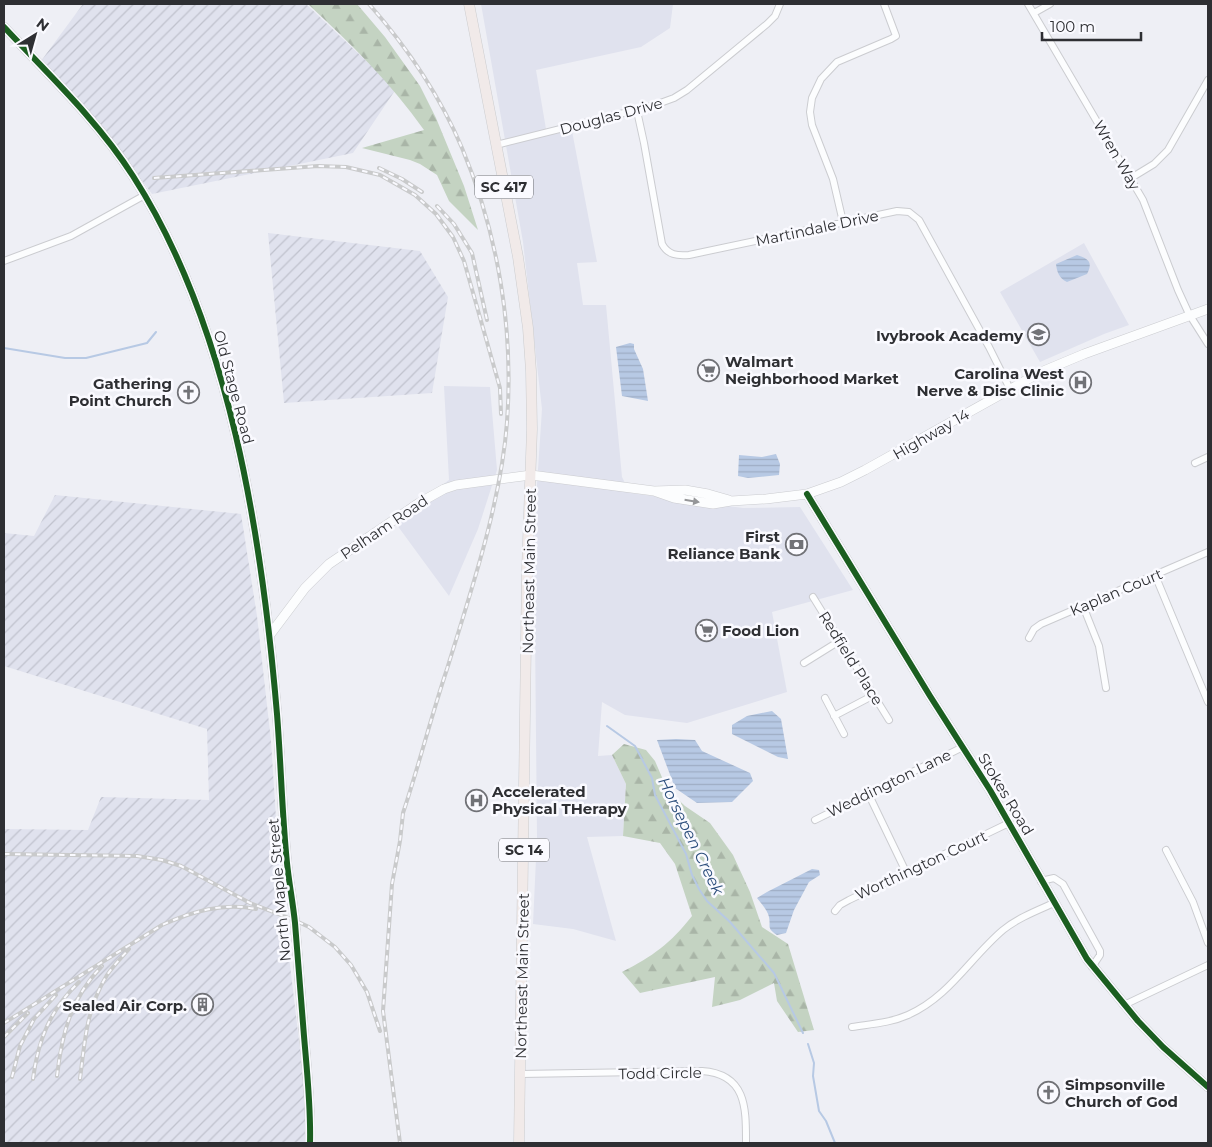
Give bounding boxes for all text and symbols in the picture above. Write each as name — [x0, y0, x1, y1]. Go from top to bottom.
north arrow — [10, 10, 60, 60]
scale bar — [1042, 10, 1141, 42]
text: N — [33, 14, 53, 35]
text: 100 m — [1050, 17, 1095, 36]
street label: Douglas Drive — [558, 93, 664, 139]
street label: Wren Way — [1089, 117, 1145, 194]
road number: SC 417 — [475, 176, 533, 198]
street label: Martindale Drive — [754, 206, 880, 250]
school or university icon: Ivybrook Academy — [1027, 323, 1051, 347]
place label: Ivybrook Academy — [876, 326, 1024, 345]
street label: Old Stage Road — [210, 328, 258, 446]
place label: Walmart Neighborhood Market — [725, 352, 899, 388]
supermarket icon: Walmart Neighborhood Market — [697, 358, 721, 382]
place label: Carolina West Nerve & Disc Clinic — [916, 364, 1064, 400]
hospital icon: Carolina West Nerve & Disc Clinic — [1068, 370, 1092, 394]
place label: Gathering Point Church — [69, 374, 172, 410]
church icon: Gathering Point Church — [176, 380, 200, 404]
street label: Highway 14 — [889, 404, 973, 464]
street label: Northeast Main Street — [518, 488, 540, 654]
street label: Pelham Road — [337, 491, 431, 563]
one-way arrow — [684, 497, 700, 505]
place label: First Reliance Bank — [667, 527, 780, 563]
bank icon: First Reliance Bank — [784, 533, 808, 557]
street label: Kaplan Court — [1067, 564, 1165, 620]
street label: Redfield Place — [815, 607, 887, 709]
supermarket icon: Food Lion — [694, 618, 718, 642]
place label: Food Lion — [722, 621, 799, 640]
street label: Weddington Lane — [824, 745, 954, 821]
street label: Stokes Road — [974, 749, 1038, 839]
water label: Horsepen Creek — [654, 774, 728, 899]
place label: Accelerated Physical THerapy — [491, 782, 628, 818]
hospital icon: Accelerated Physical THerapy — [464, 788, 488, 812]
street label: North Maple Street — [263, 818, 295, 962]
street label: Worthington Court — [852, 826, 990, 904]
road number: SC 14 — [499, 838, 549, 862]
street label: Northeast Main Street — [511, 893, 533, 1059]
building icon: Sealed Air Corp. — [191, 993, 215, 1017]
place label: Sealed Air Corp. — [63, 996, 187, 1015]
street label: Todd Circle — [618, 1063, 702, 1083]
place label: Simpsonville Church of God — [1065, 1075, 1178, 1111]
church icon: Simpsonville Church of God — [1037, 1081, 1061, 1105]

